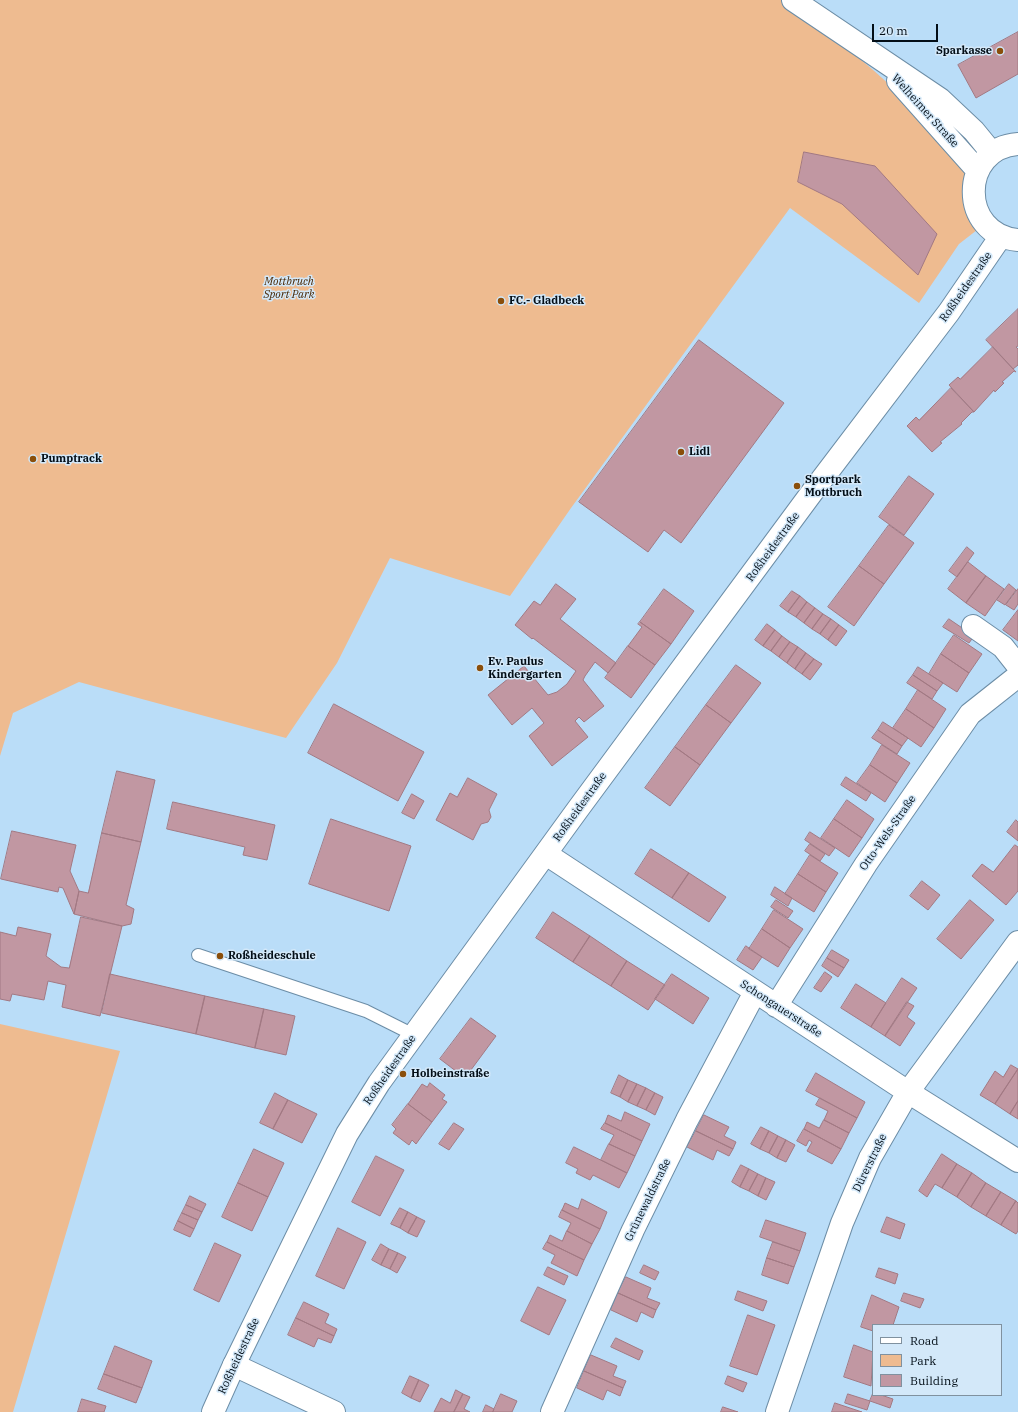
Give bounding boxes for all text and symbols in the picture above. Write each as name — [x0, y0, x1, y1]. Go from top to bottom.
scale bar — [874, 16, 940, 42]
text: 20 m — [879, 23, 908, 38]
place label: Sparkasse — [936, 44, 992, 58]
marker: Sparkasse — [995, 46, 1005, 56]
street label: Welheimer Straße — [889, 72, 961, 150]
street label: Roßheidestraße — [937, 250, 995, 324]
park label: Mottbruch Sport Park — [263, 275, 315, 301]
place label: FC.- Gladbeck — [509, 294, 584, 308]
marker: FC.- Gladbeck — [496, 296, 506, 306]
place label: Lidl — [689, 445, 710, 459]
marker: Lidl — [676, 447, 686, 457]
place label: Pumptrack — [41, 452, 102, 466]
marker: Pumptrack — [28, 454, 38, 464]
place label: Sportpark Mottbruch — [805, 473, 862, 499]
marker: Sportpark Mottbruch — [792, 481, 802, 491]
street label: Roßheidestraße — [743, 510, 803, 584]
place label: Ev. Paulus Kindergarten — [488, 655, 562, 681]
marker: Ev. Paulus Kindergarten — [475, 663, 485, 673]
street label: Roßheidestraße — [550, 770, 610, 844]
street label: Otto-Wels-Straße — [857, 793, 919, 873]
place label: Roßheideschule — [228, 949, 316, 963]
marker: Roßheideschule — [215, 951, 225, 961]
street label: Schongauerstraße — [738, 978, 824, 1040]
street label: Roßheidestraße — [361, 1033, 419, 1107]
place label: Holbeinstraße — [411, 1067, 489, 1081]
marker: Holbeinstraße — [398, 1069, 408, 1079]
street label: Dürerstraße — [850, 1132, 890, 1194]
street label: Grünewaldstraße — [622, 1157, 674, 1243]
street label: Roßheidestraße — [216, 1316, 262, 1396]
legend — [872, 1324, 1002, 1396]
text: Road — [910, 1333, 939, 1348]
text: Park — [910, 1353, 936, 1368]
text: Building — [910, 1373, 958, 1388]

